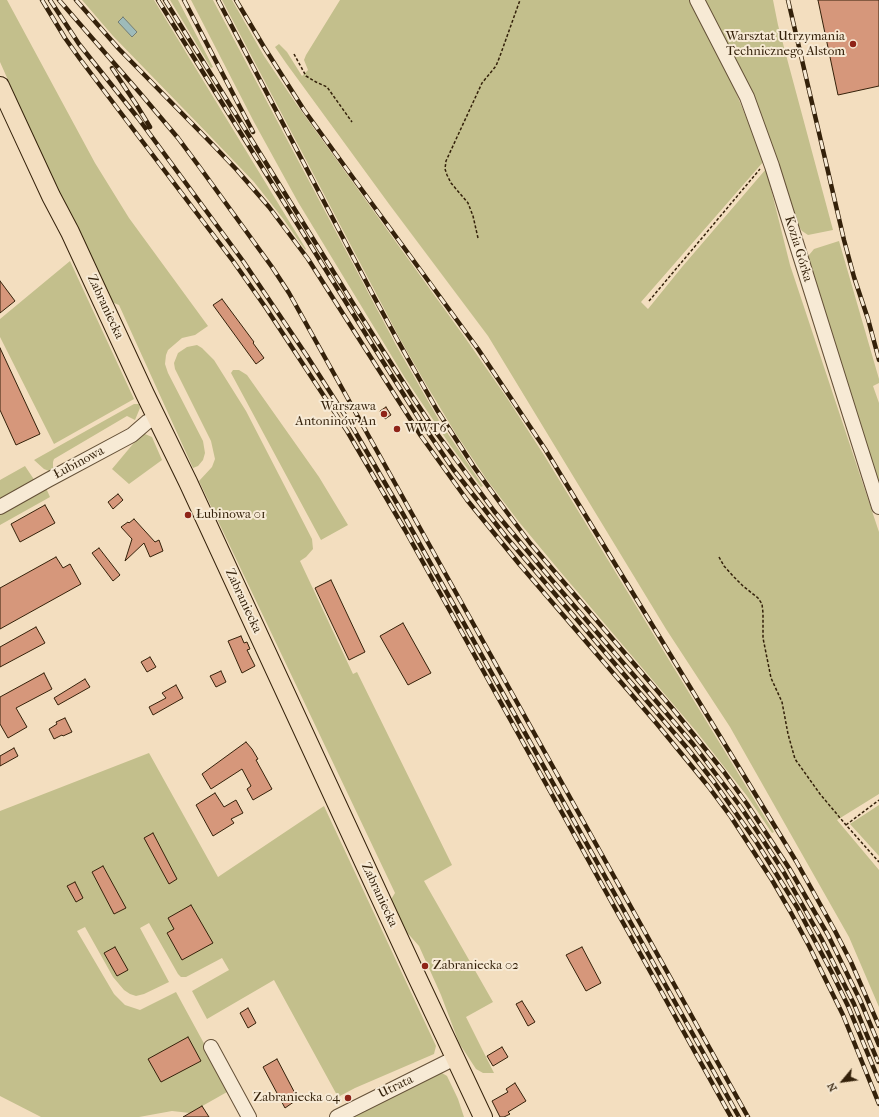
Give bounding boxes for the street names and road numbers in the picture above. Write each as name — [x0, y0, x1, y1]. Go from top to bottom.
street label: Kozia Górka — [781, 214, 815, 284]
street label: Zabraniecka — [83, 272, 127, 342]
street label: Łubinowa — [51, 443, 107, 483]
street label: Zabraniecka — [221, 566, 265, 636]
street label: Zabraniecka — [357, 860, 401, 930]
street label: Utrata — [376, 1072, 416, 1102]

